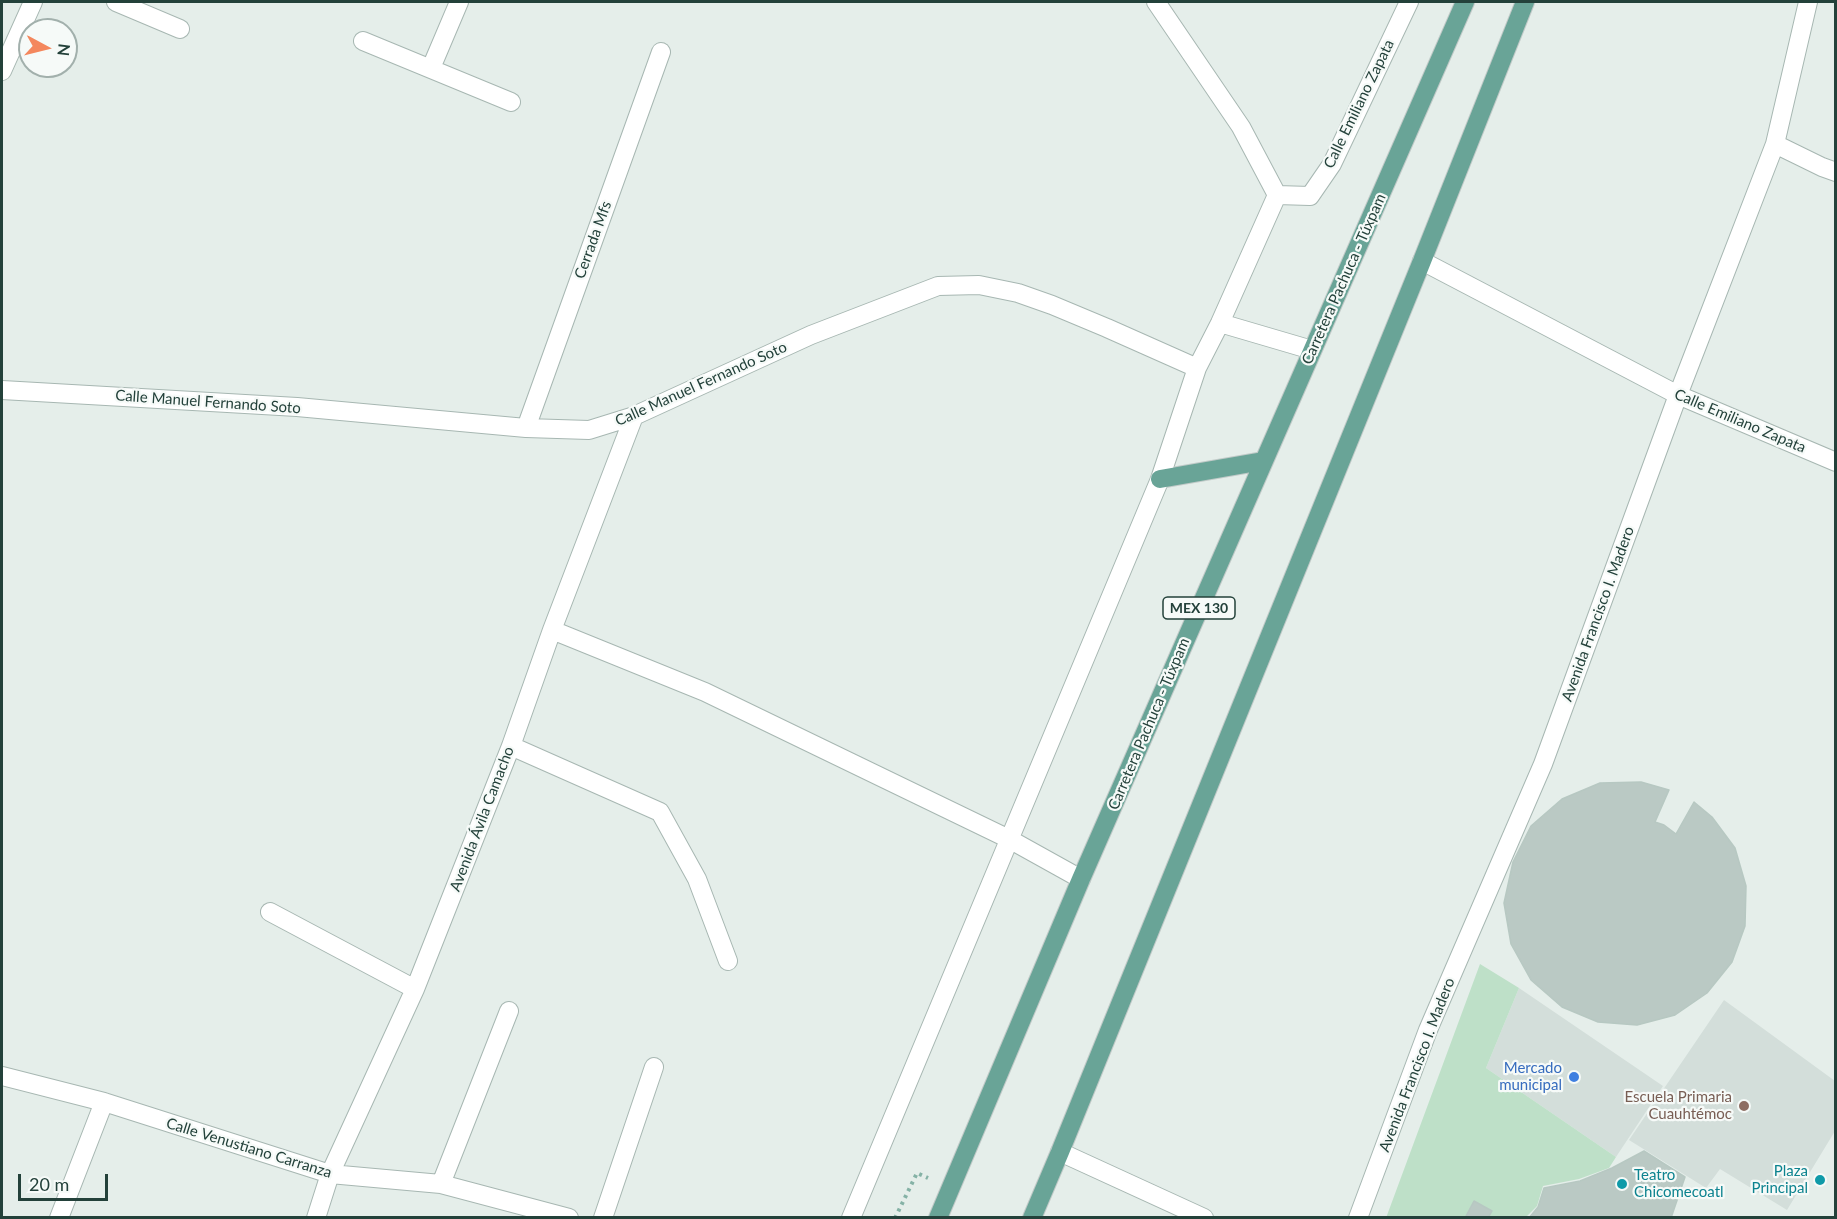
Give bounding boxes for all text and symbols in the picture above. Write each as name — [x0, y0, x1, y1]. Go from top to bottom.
north arrow — [18, 18, 78, 78]
street label: Calle Emiliano Zapata — [1320, 37, 1398, 171]
text: N — [54, 43, 75, 57]
street label: Carretera Pachuca - Túxpam — [1298, 191, 1390, 367]
street label: Cerrada Mfs — [571, 199, 615, 281]
street label: Calle Manuel Fernando Soto — [612, 338, 790, 430]
street label: Calle Emiliano Zapata — [1672, 385, 1808, 457]
street label: Calle Manuel Fernando Soto — [115, 387, 301, 417]
street label: Avenida Francisco I. Madero — [1558, 524, 1638, 704]
road number: MEX 130 — [1163, 597, 1235, 619]
street label: Carretera Pachuca - Túxpam — [1105, 635, 1193, 813]
street label: Avenida Ávila Camacho — [446, 744, 518, 894]
street label: Avenida Francisco I. Madero — [1375, 975, 1459, 1155]
place label: Mercado municipal — [1499, 1059, 1562, 1094]
marker: Mercado municipal — [1567, 1070, 1581, 1084]
place label: Escuela Primaria Cuauhtémoc — [1624, 1088, 1732, 1123]
marker: Escuela Primaria Cuauhtémoc — [1737, 1099, 1751, 1113]
street label: Calle Venustiano Carranza — [164, 1114, 334, 1182]
scale bar — [21, 1162, 111, 1200]
place label: Plaza Principal — [1752, 1162, 1808, 1197]
place label: Teatro Chicomecoatl — [1634, 1166, 1724, 1201]
text: 20 m — [29, 1173, 69, 1195]
marker: Plaza Principal — [1813, 1173, 1827, 1187]
marker: Teatro Chicomecoatl — [1615, 1177, 1629, 1191]

